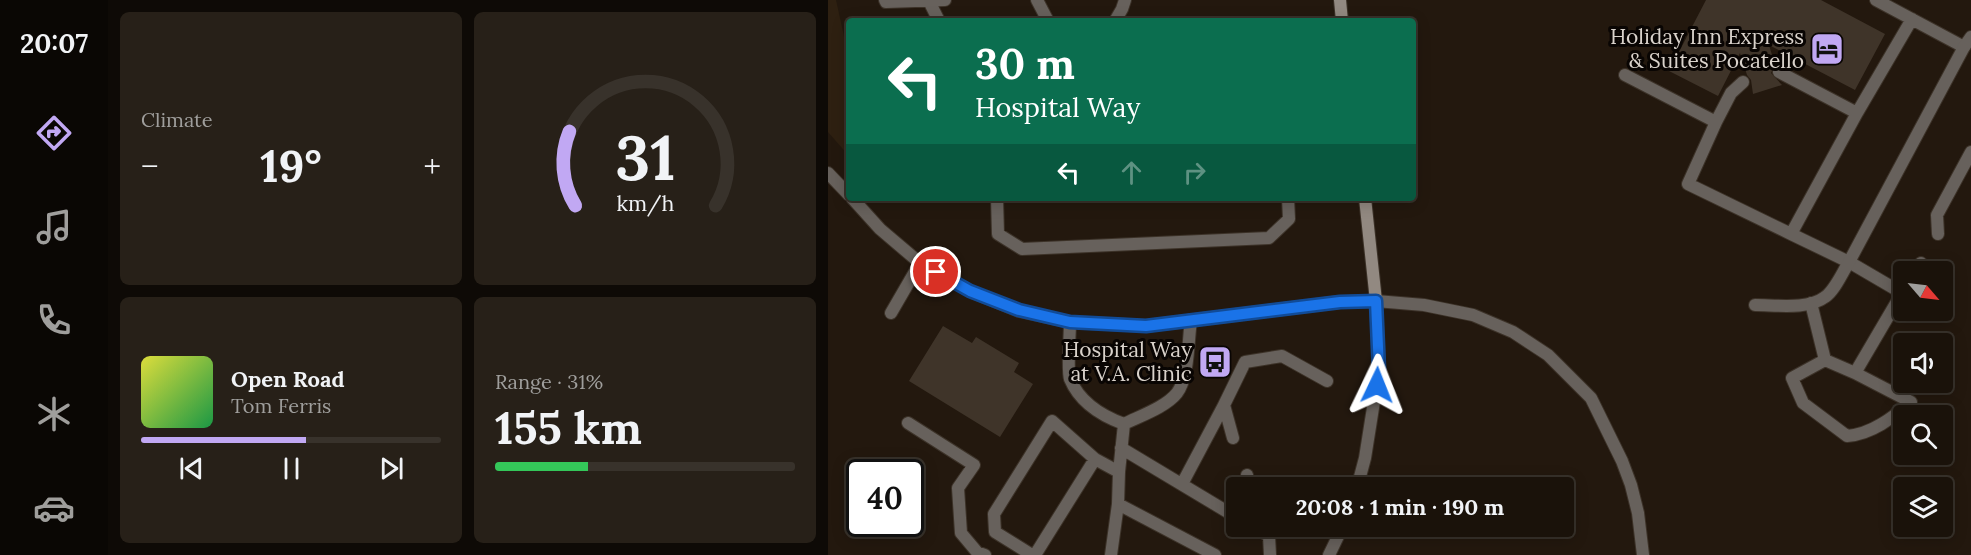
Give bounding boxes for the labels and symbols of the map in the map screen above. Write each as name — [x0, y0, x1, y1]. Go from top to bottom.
place label: Holiday Inn Express & Suites Pocatello — [1610, 23, 1804, 74]
hotel icon: Holiday Inn Express & Suites Pocatello — [1809, 31, 1845, 67]
pin — [910, 246, 961, 297]
north arrow — [1893, 261, 1953, 321]
place label: Hospital Way at V.A. Clinic — [1063, 336, 1192, 387]
bus stop icon: Hospital Way at V.A. Clinic — [1197, 344, 1233, 380]
position arrow — [1345, 353, 1409, 417]
speed limit sign: 40 — [846, 459, 924, 537]

